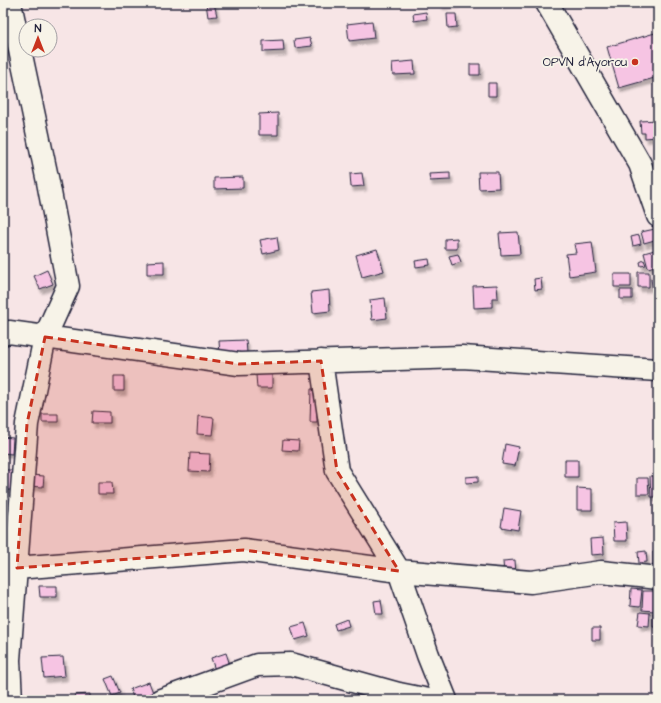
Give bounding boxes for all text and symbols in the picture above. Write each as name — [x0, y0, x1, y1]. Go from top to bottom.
north arrow — [18, 18, 58, 58]
text: N — [35, 21, 42, 36]
place label: OPVN d'Ayorou — [543, 54, 627, 72]
marker: OPVN d'Ayorou — [630, 57, 640, 67]

